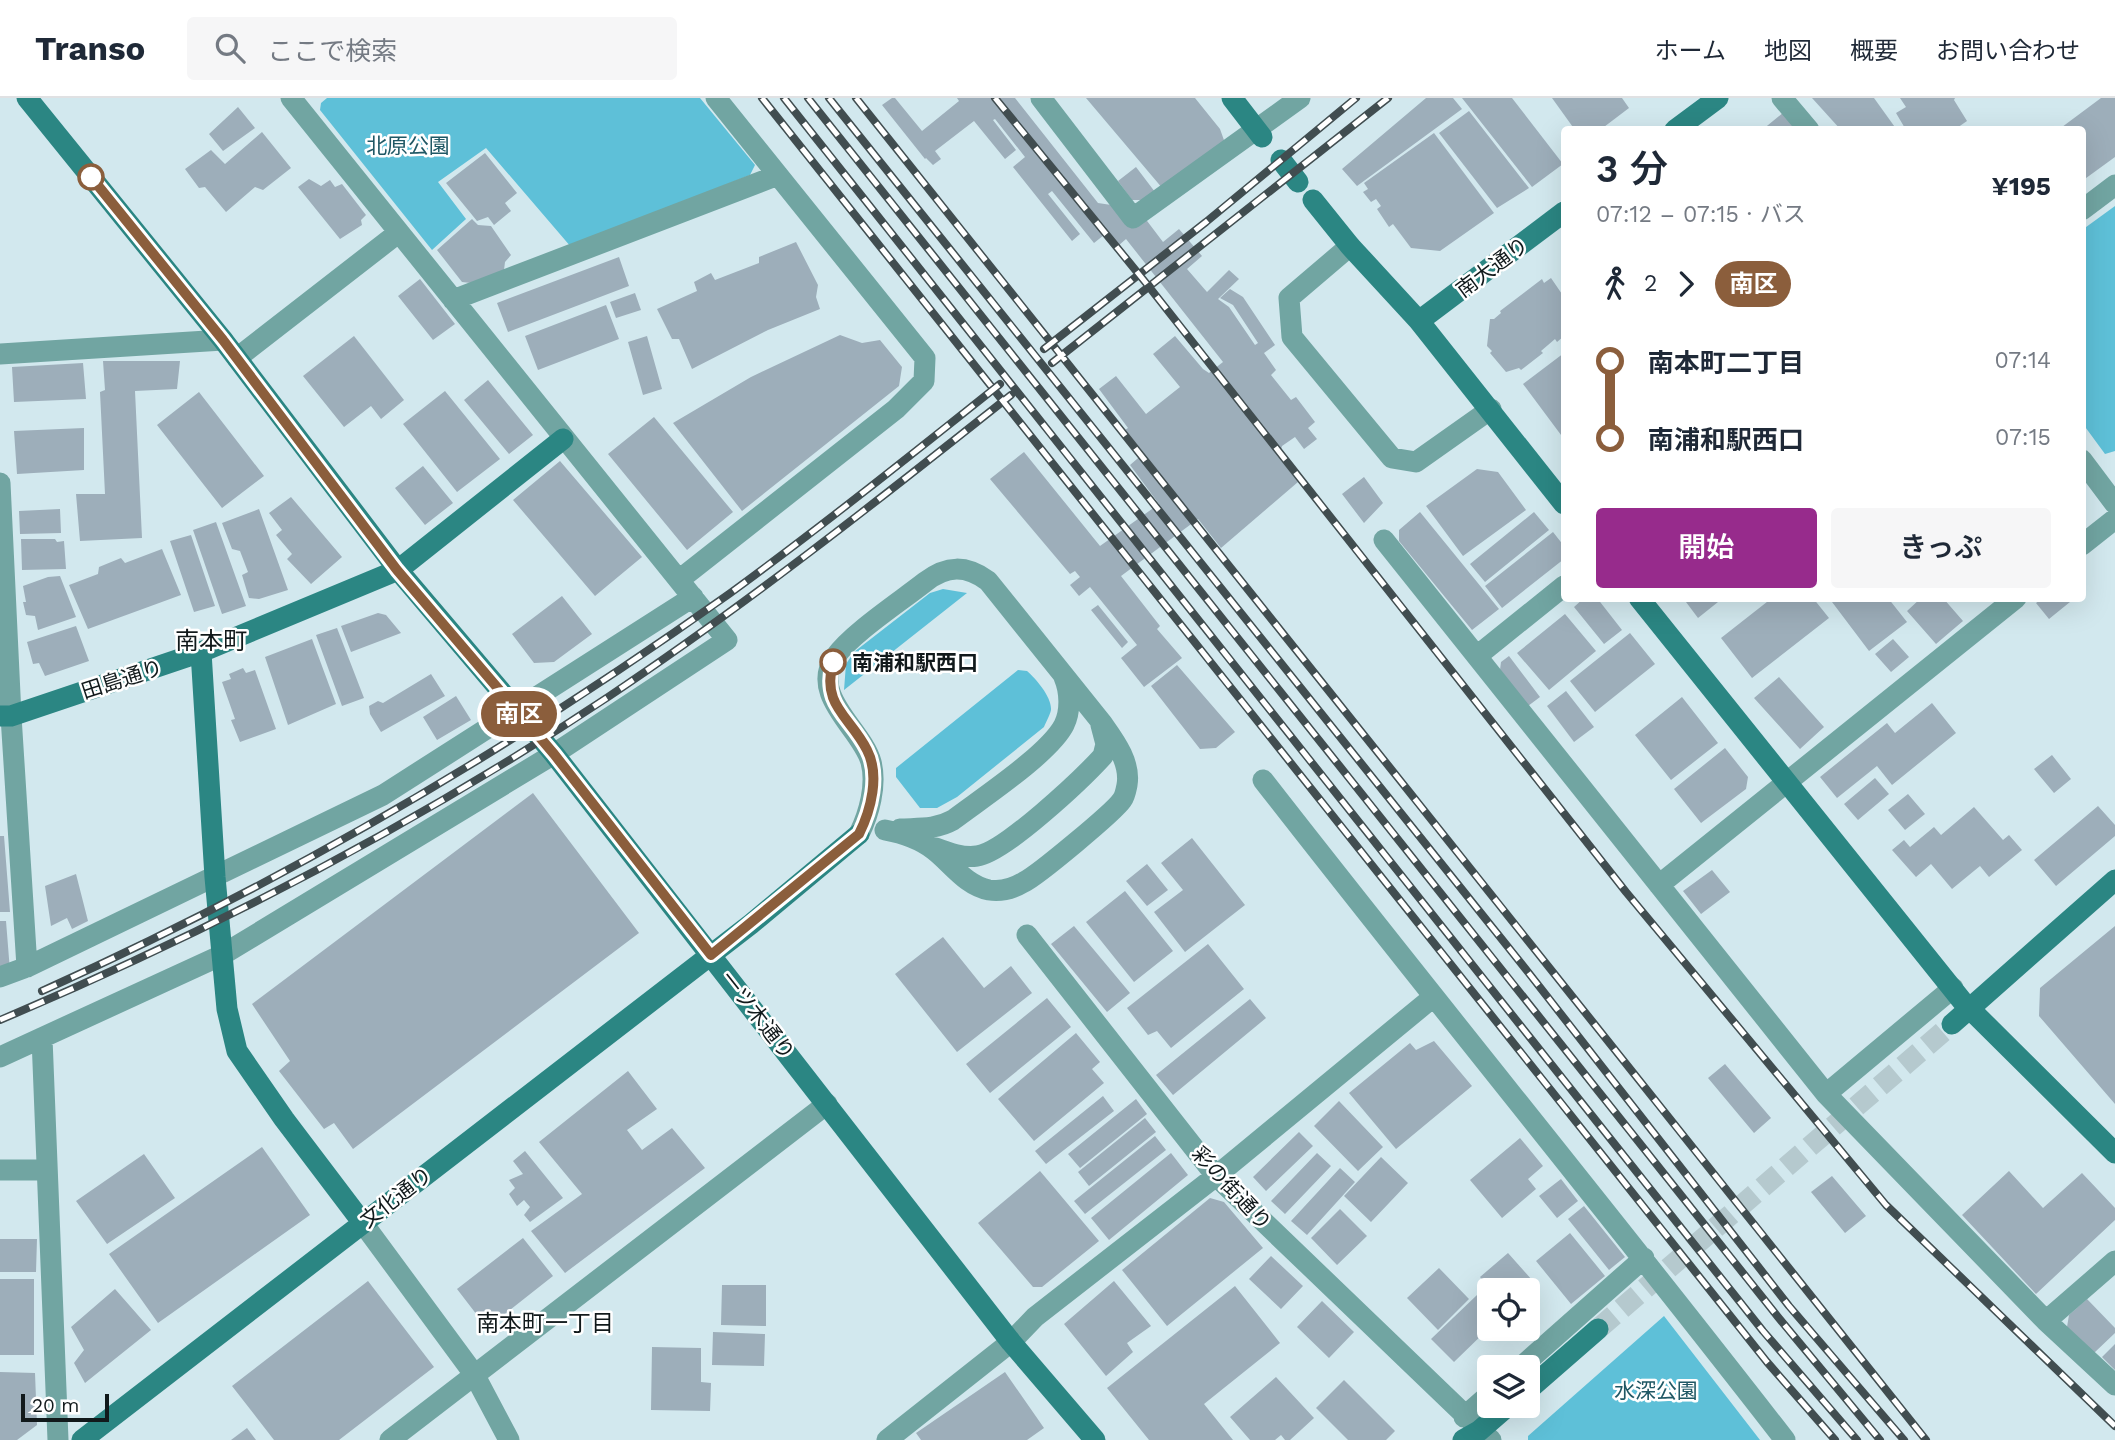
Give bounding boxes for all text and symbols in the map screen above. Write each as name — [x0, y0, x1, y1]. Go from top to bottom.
search box — [187, 17, 677, 80]
text: Transo — [35, 29, 145, 68]
icon: search — [211, 29, 249, 67]
text: ここで検索 — [267, 36, 397, 66]
text: ホーム — [1655, 37, 1726, 65]
text: 地図 — [1764, 37, 1812, 65]
text: 概要 — [1850, 37, 1898, 65]
text: お問い合わせ — [1936, 37, 2080, 65]
park label: 北原公園 — [366, 133, 450, 158]
text: 3 分 — [1596, 147, 1668, 191]
unlabelled marker — [78, 164, 104, 190]
text: ¥195 — [1991, 171, 2051, 201]
text: 07:12 – 07:15 · バス — [1596, 201, 1806, 228]
street label: 南大通り — [1451, 232, 1533, 302]
icon: walk — [1596, 265, 1634, 303]
icon: forward — [1667, 265, 1705, 303]
text: 2 — [1644, 270, 1657, 297]
text: 南区 — [1729, 270, 1777, 298]
text: 07:14 — [1994, 347, 2051, 374]
text: 南本町二丁目 — [1648, 348, 1804, 378]
text: 07:15 — [1995, 424, 2051, 451]
text: 南浦和駅西口 — [1648, 425, 1804, 455]
button: 開始 — [1596, 508, 1817, 588]
button: きっぷ — [1831, 508, 2051, 588]
district label: 南本町 — [175, 627, 247, 655]
marker: 南浦和駅西口 — [820, 649, 846, 675]
place label: 南浦和駅西口 — [852, 650, 978, 675]
street label: 田島通り — [78, 654, 166, 704]
line badge: 南区 — [488, 691, 550, 737]
text: 南区 — [495, 700, 543, 728]
street label: 一ツ木通り — [716, 966, 800, 1064]
street label: 彩の街通り — [1187, 1141, 1277, 1235]
street label: 文化通り — [355, 1161, 437, 1233]
map controls — [1477, 1278, 1540, 1418]
button: locate — [1477, 1278, 1540, 1341]
district label: 南本町一丁目 — [476, 1310, 614, 1337]
button: layers — [1477, 1355, 1540, 1418]
park label: 水深公園 — [1614, 1378, 1698, 1403]
scale bar — [21, 1391, 108, 1423]
text: 20 m — [32, 1394, 79, 1417]

